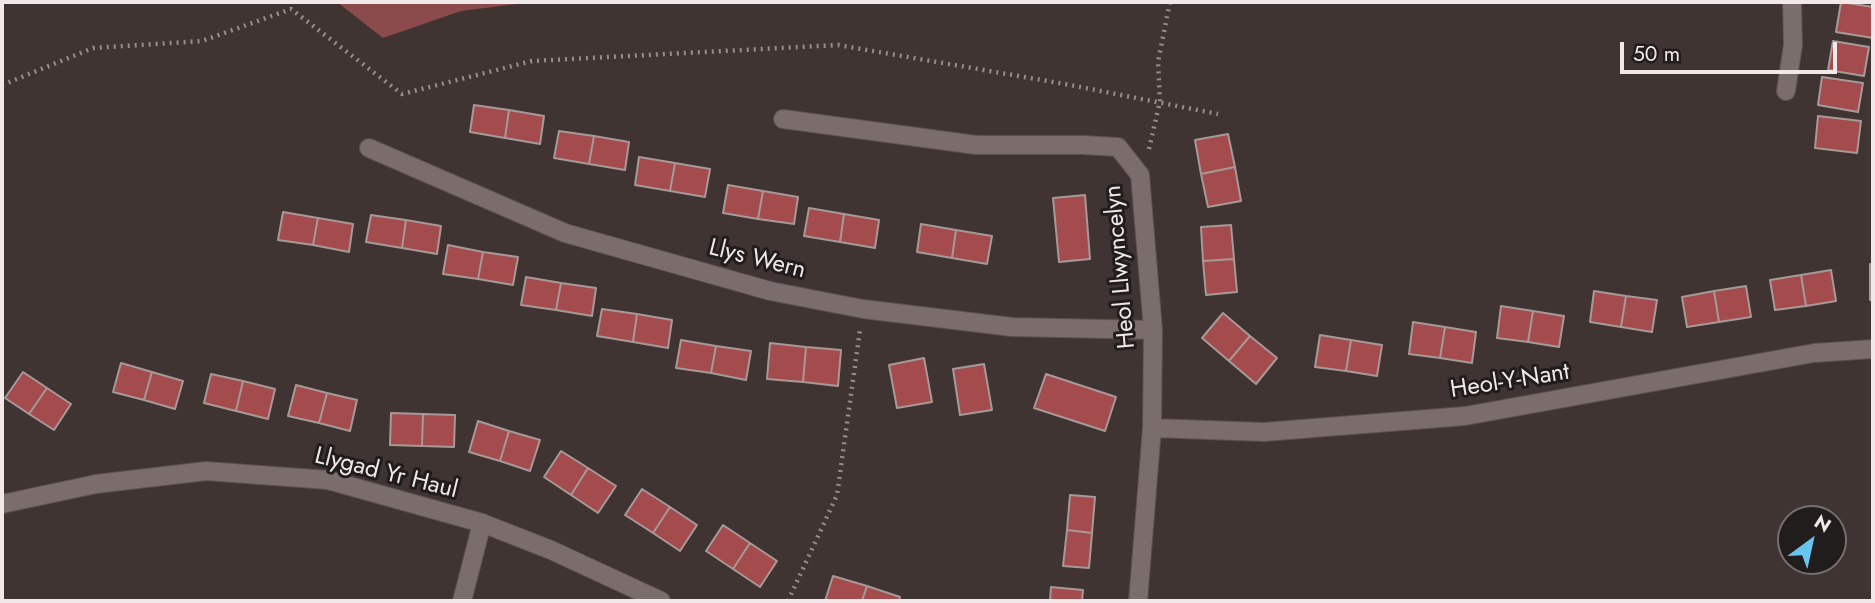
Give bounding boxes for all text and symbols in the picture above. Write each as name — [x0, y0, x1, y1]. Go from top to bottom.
scale bar — [1623, 28, 1840, 72]
text: 50 m — [1633, 39, 1680, 69]
street label: Heol Llwyncelyn — [1099, 184, 1143, 350]
street label: Llys Wern — [706, 234, 808, 286]
street label: Heol-Y-Nant — [1448, 358, 1572, 406]
street label: Llygad Yr Haul — [311, 442, 461, 506]
north arrow — [1777, 505, 1847, 575]
text: N — [1809, 508, 1836, 539]

